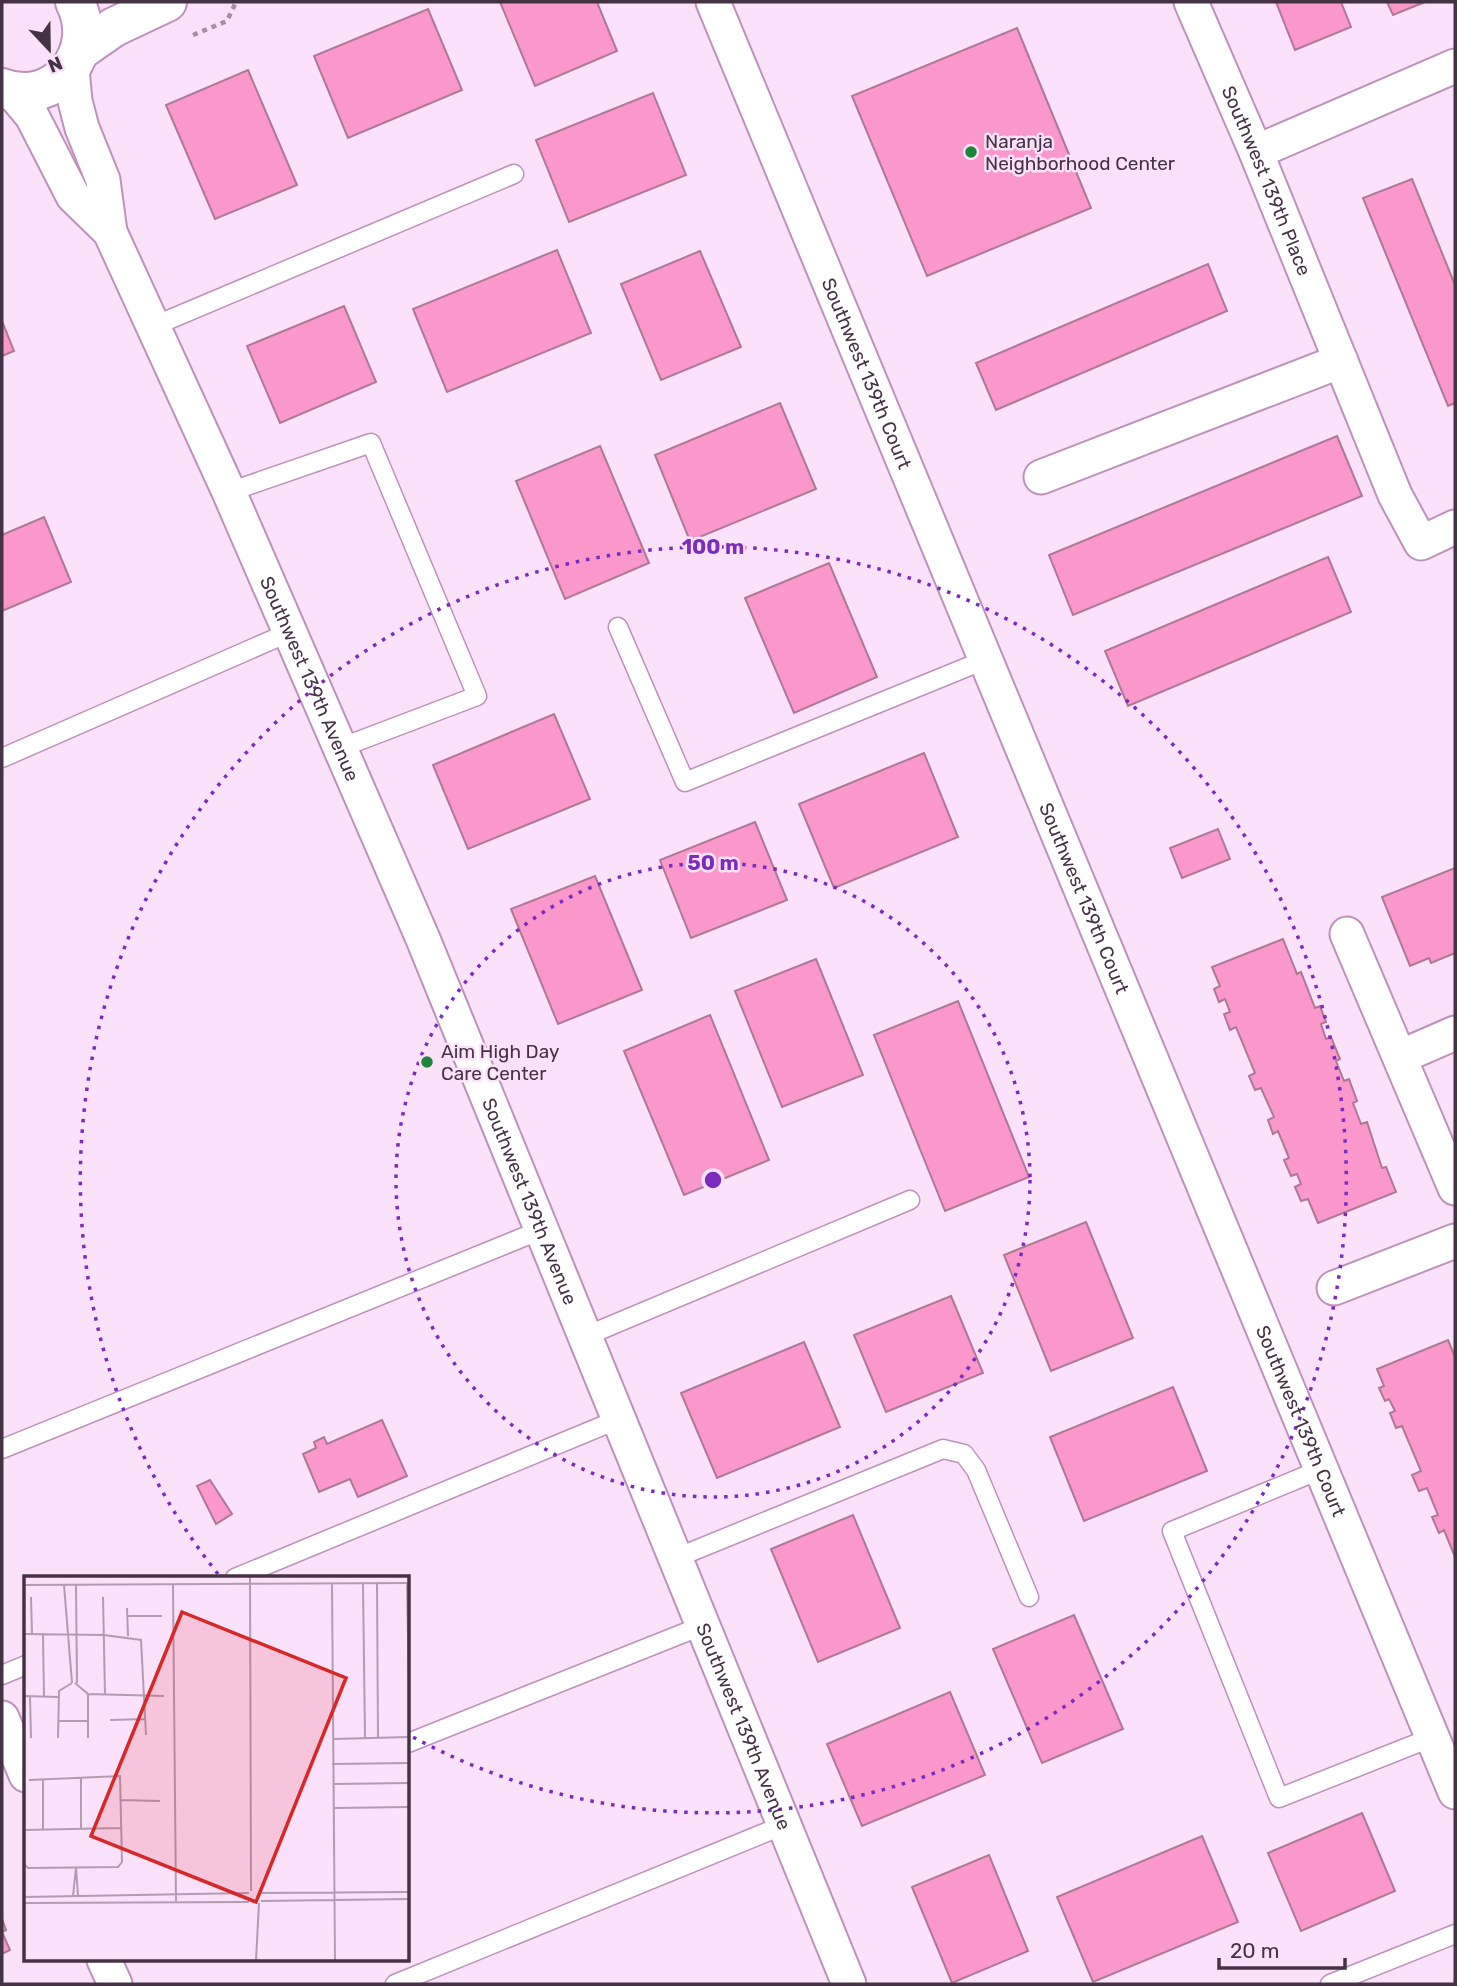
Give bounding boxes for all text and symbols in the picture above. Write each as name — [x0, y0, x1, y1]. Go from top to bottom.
north arrow — [14, 14, 84, 84]
text: N — [45, 51, 66, 78]
street label: Southwest 139th Place — [1217, 82, 1316, 279]
place label: Naranja Neighborhood Center — [985, 130, 1176, 175]
marker: Naranja Neighborhood Center — [963, 144, 979, 160]
street label: Southwest 139th Court — [817, 275, 917, 473]
text: 100 m — [682, 534, 744, 559]
street label: Southwest 139th Avenue — [255, 573, 364, 785]
street label: Southwest 139th Court — [1034, 799, 1134, 998]
text: 50 m — [687, 850, 739, 875]
place label: Aim High Day Care Center — [441, 1040, 559, 1085]
marker: Aim High Day Care Center — [419, 1054, 435, 1070]
street label: Southwest 139th Avenue — [477, 1095, 582, 1308]
centre of rings — [701, 1168, 725, 1192]
street label: Southwest 139th Court — [1251, 1322, 1351, 1521]
inset map — [24, 1576, 410, 1962]
street label: Southwest 139th Avenue — [691, 1620, 796, 1833]
scale bar — [1219, 1926, 1345, 1970]
text: 20 m — [1230, 1938, 1279, 1963]

